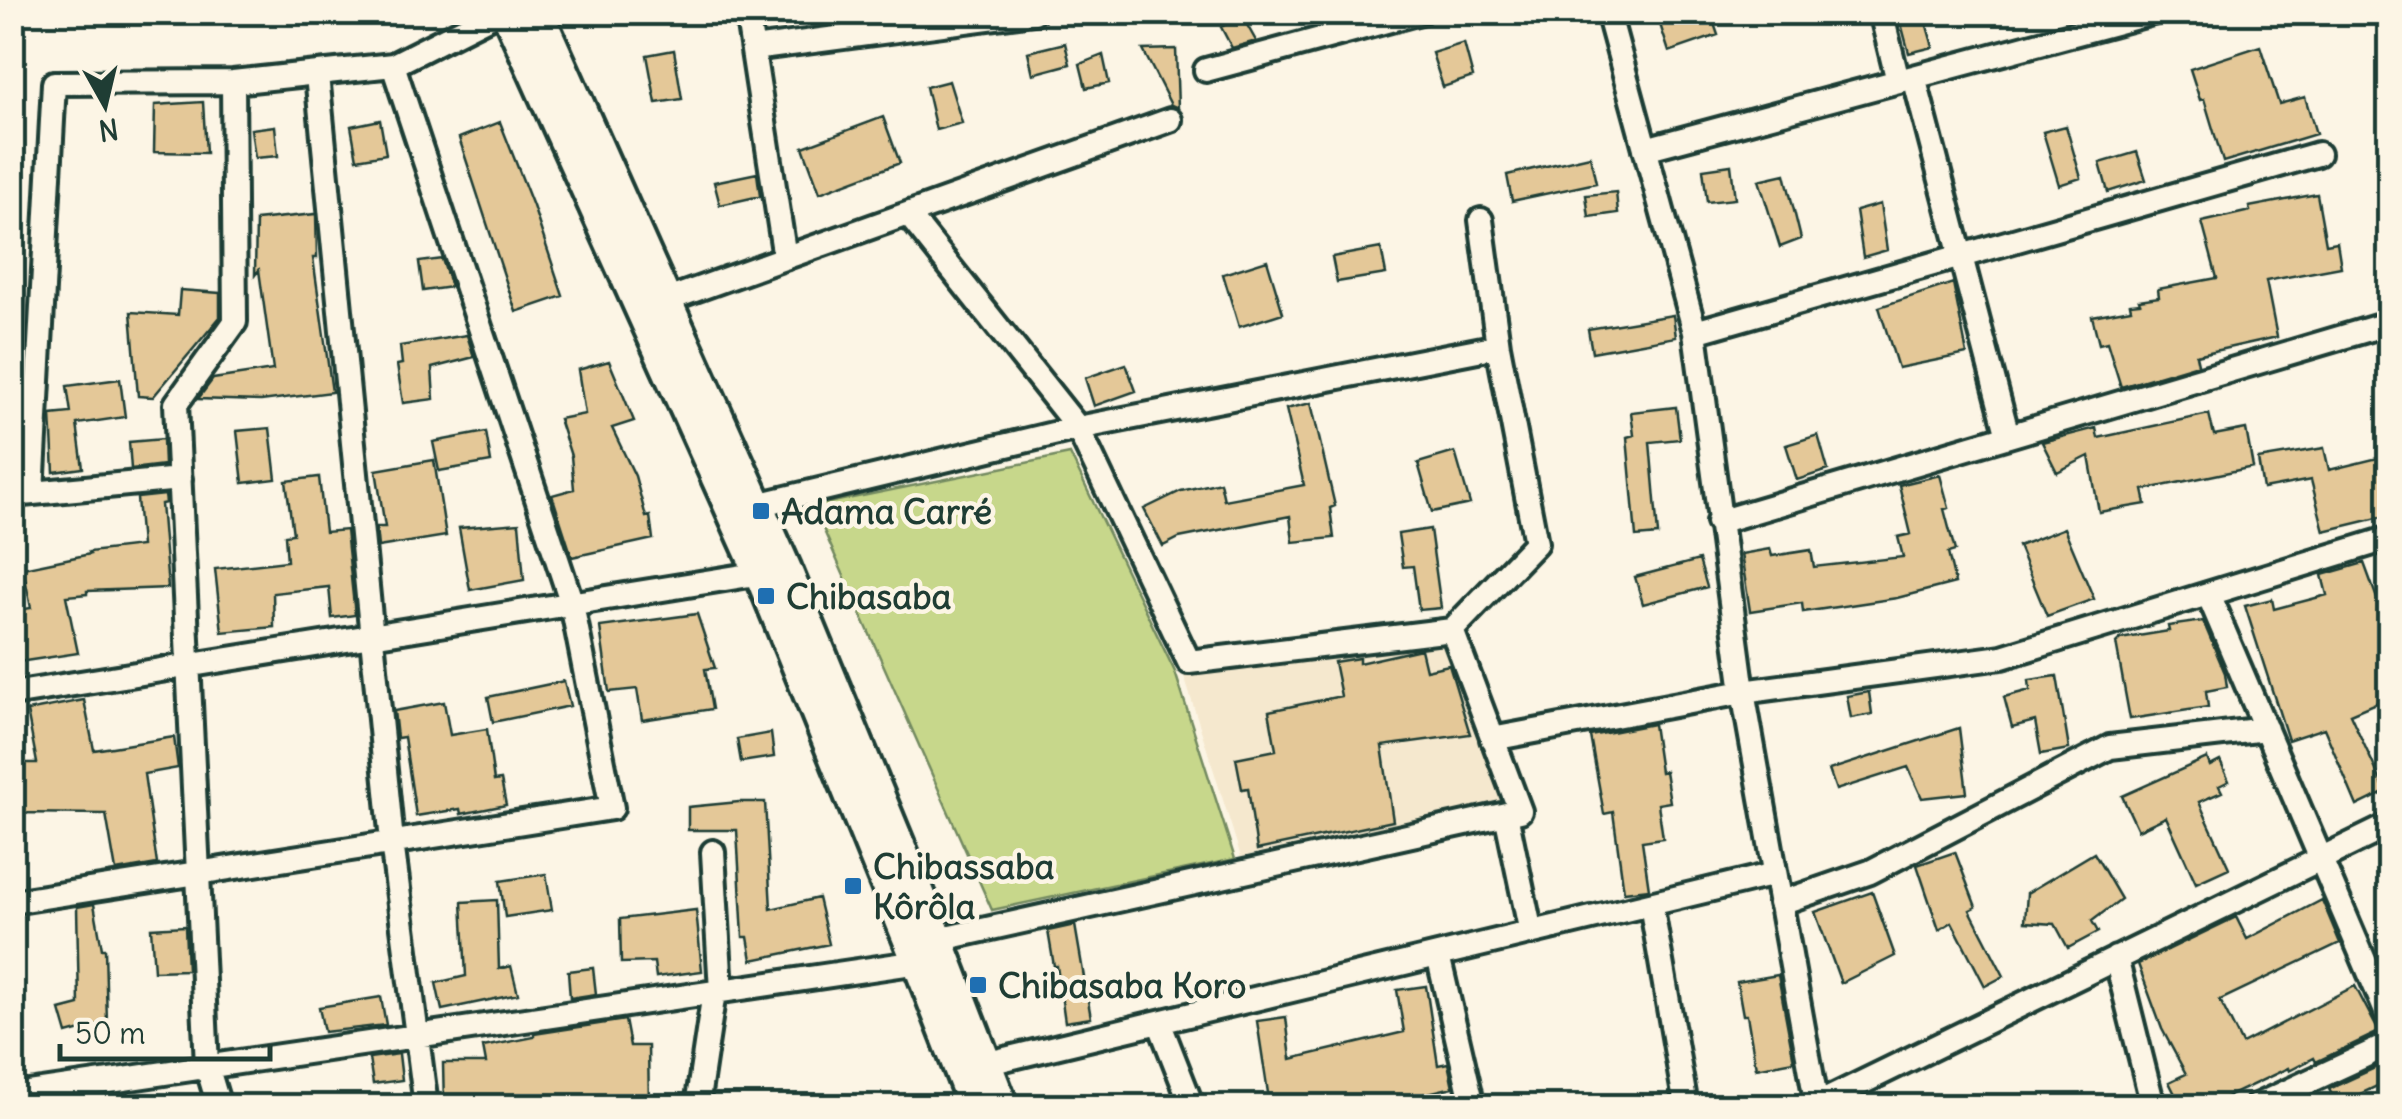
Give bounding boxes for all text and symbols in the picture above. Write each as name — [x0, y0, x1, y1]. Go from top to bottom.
north arrow — [55, 55, 155, 155]
text: N — [96, 111, 121, 149]
place label: Adama Carré — [781, 489, 992, 533]
marker: Adama Carré — [750, 500, 772, 522]
place label: Chibasaba — [786, 574, 952, 618]
marker: Chibasaba — [755, 585, 777, 607]
place label: Chibassaba Kôrôla — [873, 844, 1055, 928]
marker: Chibassaba Kôrôla — [842, 875, 864, 897]
place label: Chibasaba Koro — [998, 963, 1246, 1007]
marker: Chibasaba Koro — [967, 974, 989, 996]
scale bar — [60, 999, 270, 1061]
text: 50 m — [75, 1014, 145, 1052]

